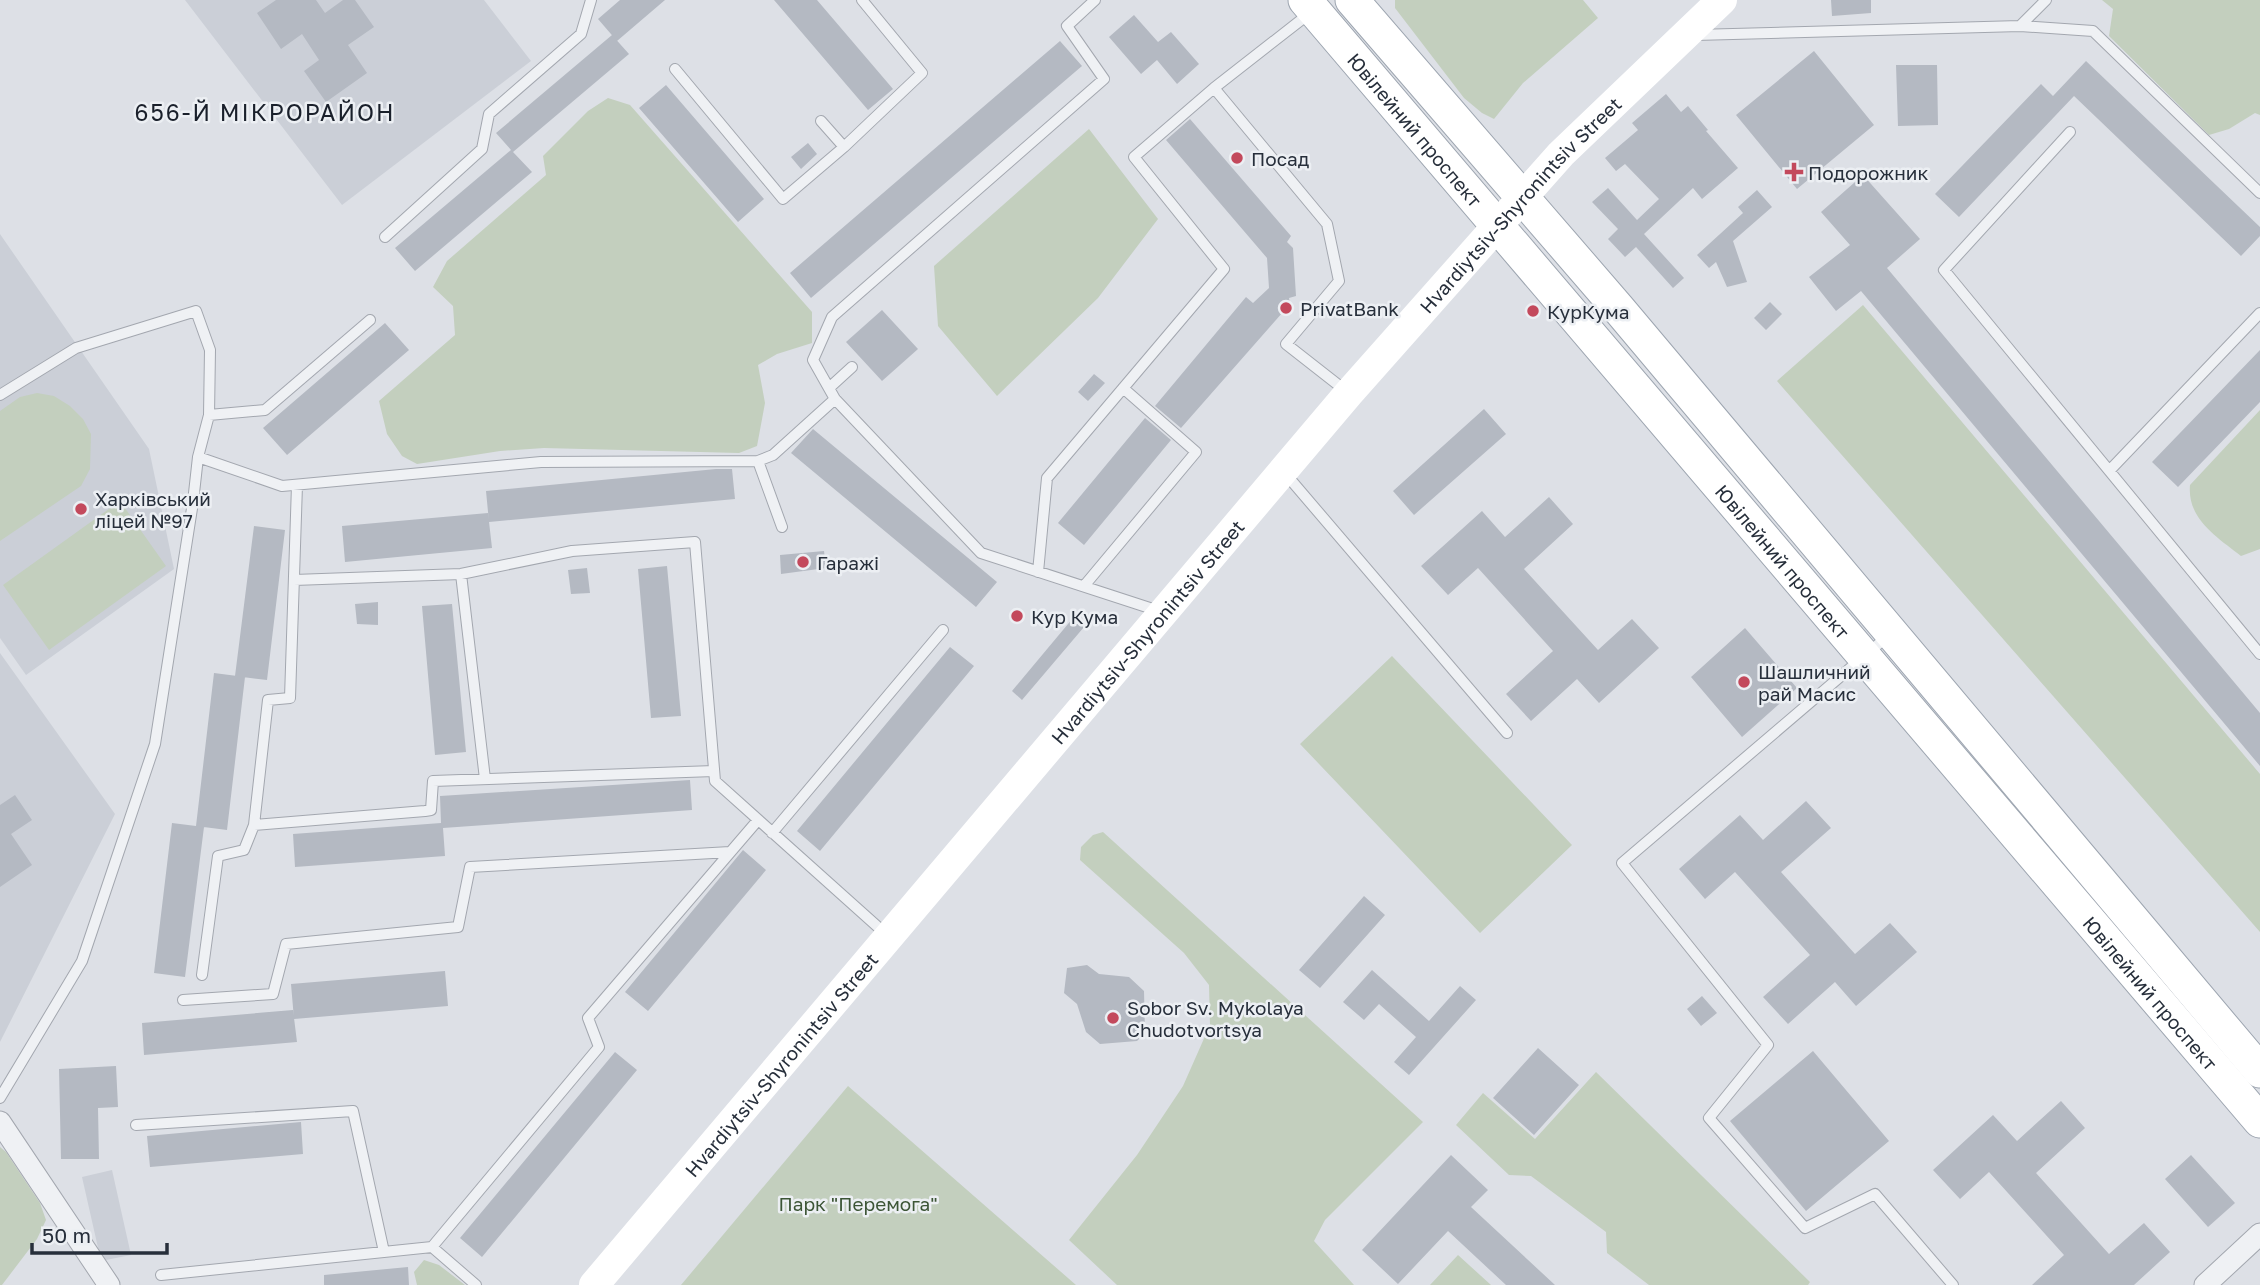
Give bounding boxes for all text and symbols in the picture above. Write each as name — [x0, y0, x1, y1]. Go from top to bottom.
street label: Ювілейний проспект — [1343, 48, 1487, 211]
street label: Hvardiytsiv-Shyronintsiv Street — [1414, 92, 1625, 317]
district label: 656-Й МІКРОРАЙОН — [135, 98, 395, 126]
place label: Посад — [1251, 147, 1310, 170]
marker: Посад — [1229, 150, 1245, 166]
place label: Подорожник — [1808, 161, 1928, 184]
marker: Подорожник — [1786, 164, 1802, 180]
place label: PrivatBank — [1300, 297, 1399, 320]
marker: PrivatBank — [1278, 300, 1294, 316]
place label: КурКума — [1547, 300, 1629, 323]
marker: КурКума — [1525, 303, 1541, 319]
street label: Ювілейний проспект — [1711, 479, 1855, 643]
place label: Харківський ліцей №97 — [95, 487, 211, 532]
marker: Харківський ліцей №97 — [73, 501, 89, 517]
street label: Hvardiytsiv-Shyronintsiv Street — [1046, 515, 1248, 748]
place label: Гаражі — [817, 551, 879, 574]
marker: Гаражі — [795, 554, 811, 570]
place label: Кур Кума — [1031, 605, 1118, 628]
marker: Кур Кума — [1009, 608, 1025, 624]
place label: Шашличний рай Масис — [1758, 660, 1871, 705]
marker: Шашличний рай Масис — [1736, 674, 1752, 690]
street label: Ювілейний проспект — [2079, 911, 2223, 1074]
street label: Hvardiytsiv-Shyronintsiv Street — [679, 948, 882, 1181]
place label: Sobor Sv. Mykolaya Chudotvortsya — [1127, 996, 1304, 1041]
marker: Sobor Sv. Mykolaya Chudotvortsya — [1105, 1010, 1121, 1026]
park label: Парк "Перемога" — [778, 1192, 938, 1215]
scale bar — [32, 1212, 166, 1256]
text: 50 m — [42, 1222, 91, 1248]

